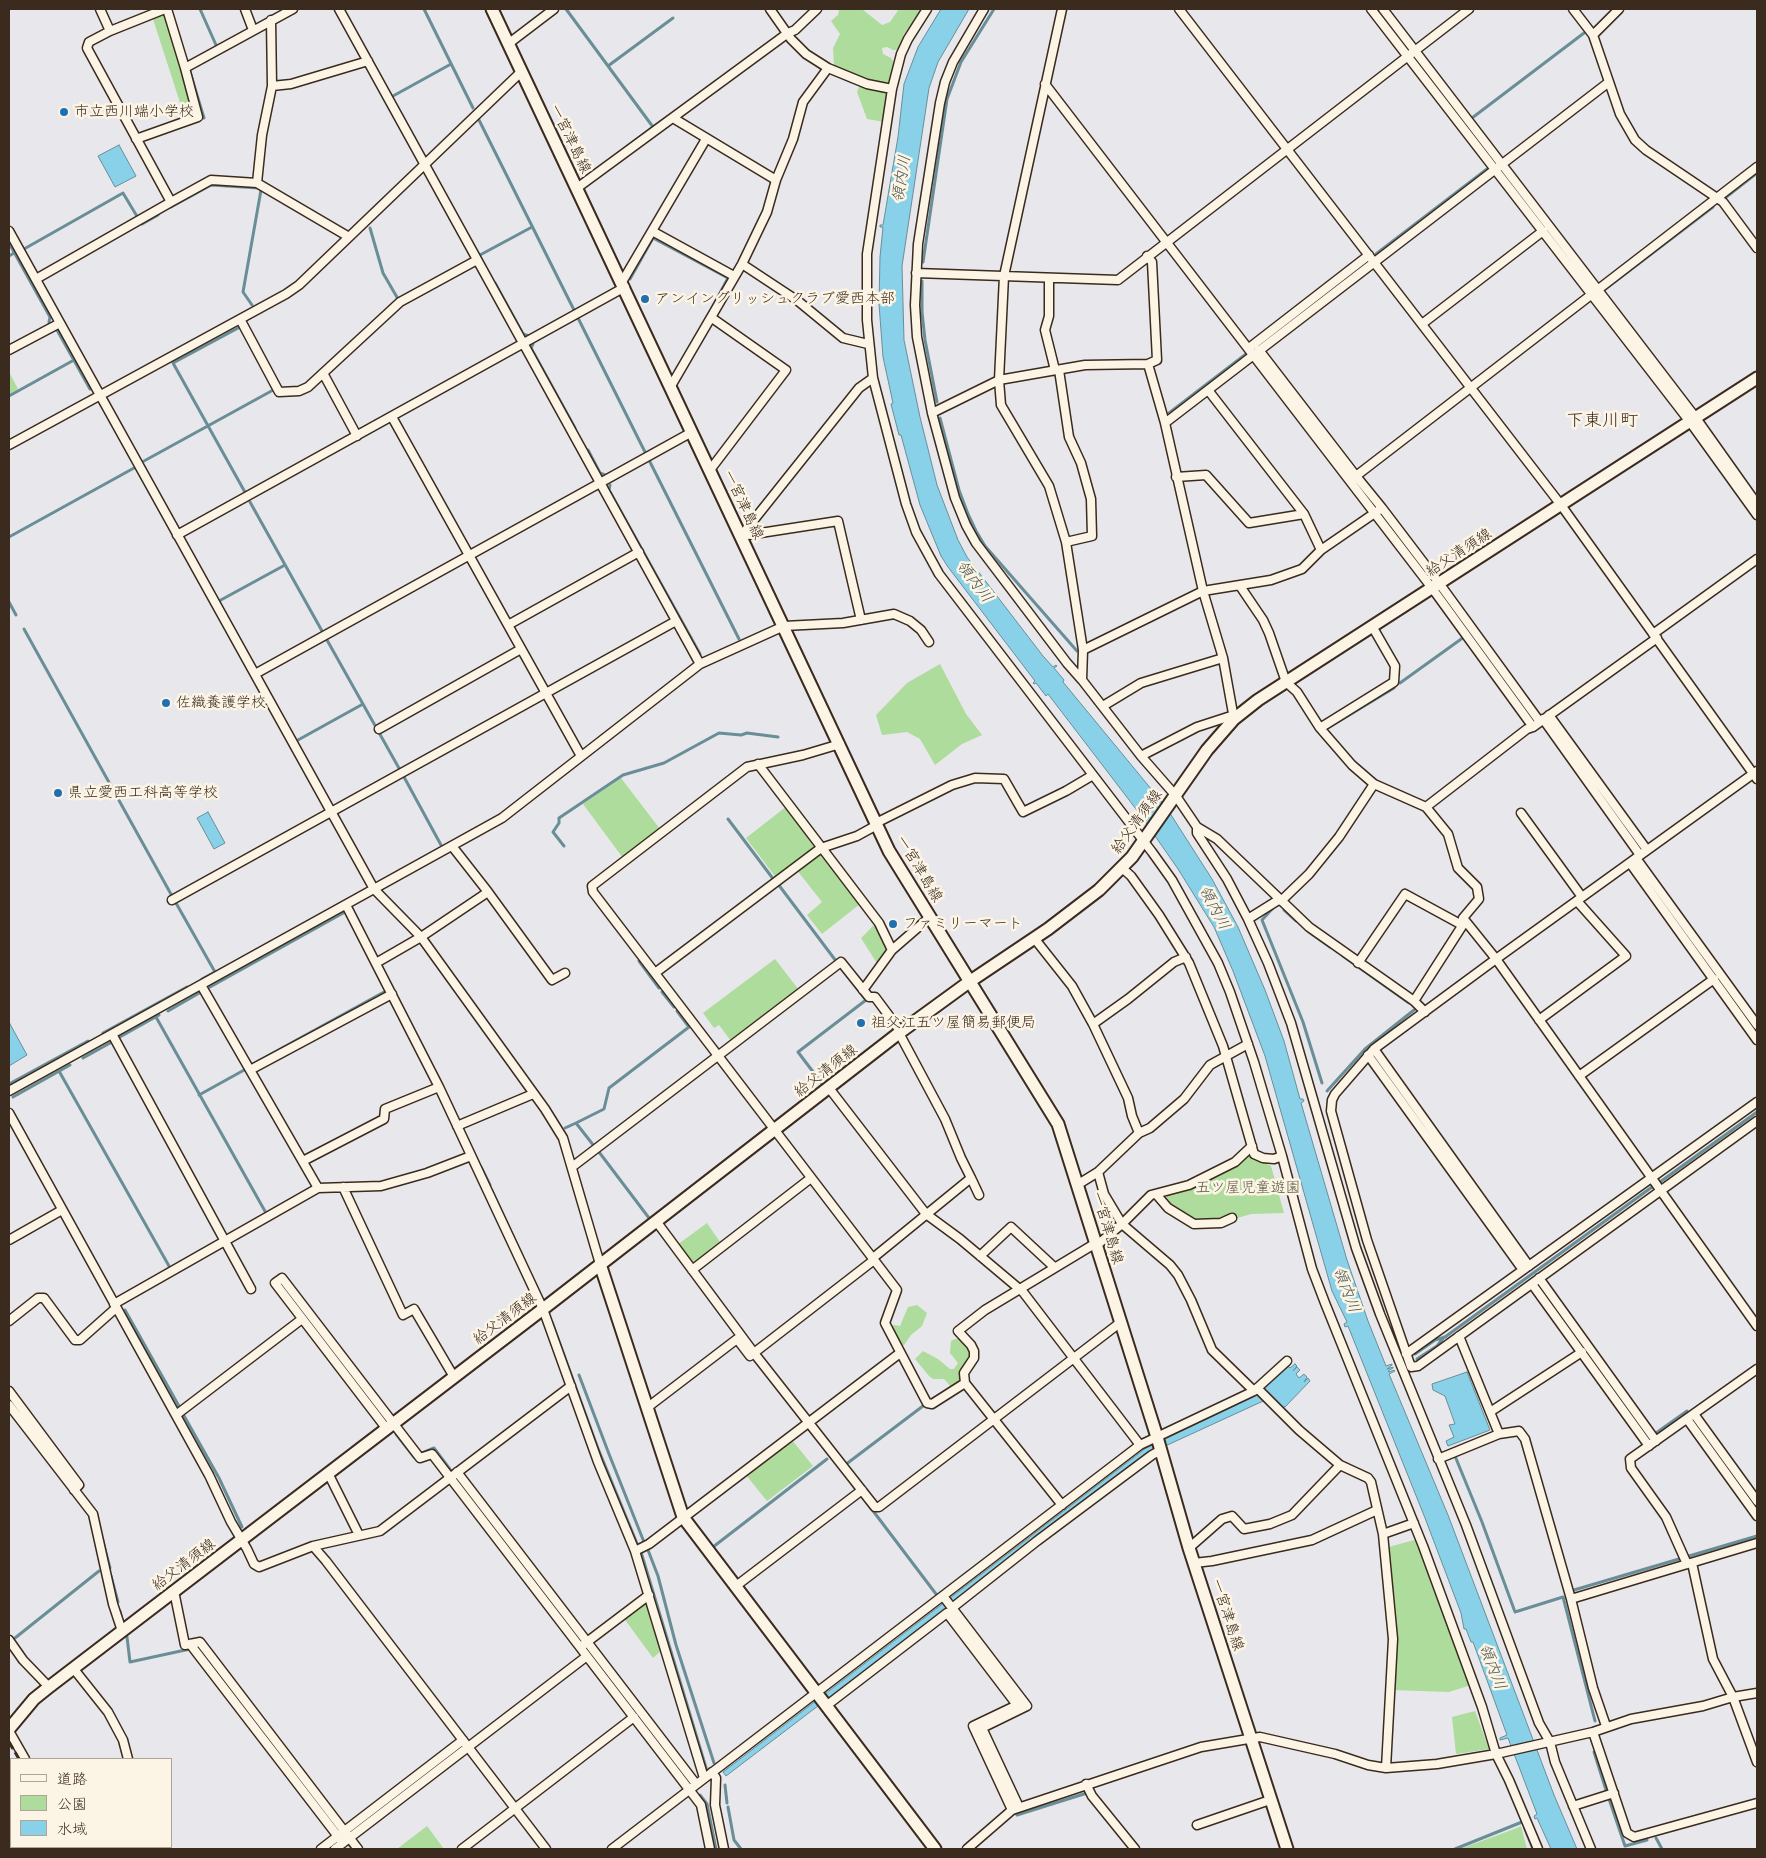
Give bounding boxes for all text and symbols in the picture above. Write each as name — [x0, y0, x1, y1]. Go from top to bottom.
street label: 一宮津島線 — [545, 101, 595, 177]
place label: 市立西川端小学校 — [74, 103, 194, 121]
marker: 市立西川端小学校 — [58, 106, 70, 118]
water label: 領内川 — [889, 154, 915, 204]
place label: アンイングリッシュクラブ愛西本部 — [655, 290, 895, 308]
marker: アンイングリッシュクラブ愛西本部 — [639, 293, 651, 305]
district label: 下東川町 — [1566, 410, 1638, 432]
street label: 一宮津島線 — [719, 467, 767, 543]
street label: 給父清須線 — [1423, 525, 1495, 581]
water label: 領内川 — [952, 557, 996, 607]
place label: 佐織養護学校 — [176, 694, 266, 712]
marker: 佐織養護学校 — [160, 697, 172, 709]
place label: 県立愛西工科高等学校 — [68, 784, 218, 802]
street label: 給父清須線 — [1108, 786, 1166, 858]
marker: 県立愛西工科高等学校 — [52, 787, 64, 799]
street label: 一宮津島線 — [892, 832, 946, 906]
water label: 領内川 — [1194, 882, 1234, 934]
place label: ファミリーマート — [903, 915, 1023, 933]
marker: ファミリーマート — [887, 918, 899, 930]
place label: 祖父江五ツ屋簡易郵便局 — [871, 1014, 1036, 1032]
marker: 祖父江五ツ屋簡易郵便局 — [855, 1017, 867, 1029]
street label: 給父清須線 — [791, 1041, 861, 1101]
park label: 五ツ屋児童遊園 — [1196, 1179, 1300, 1197]
street label: 一宮津島線 — [1087, 1190, 1127, 1266]
water label: 領内川 — [1328, 1264, 1364, 1316]
street label: 給父清須線 — [470, 1289, 540, 1349]
street label: 給父清須線 — [149, 1535, 219, 1595]
street label: 一宮津島線 — [1207, 1577, 1247, 1653]
water label: 領内川 — [1474, 1641, 1510, 1693]
legend — [10, 1758, 172, 1848]
text: 道路 — [57, 1769, 87, 1789]
text: 公園 — [57, 1794, 87, 1814]
text: 水域 — [57, 1819, 87, 1839]

